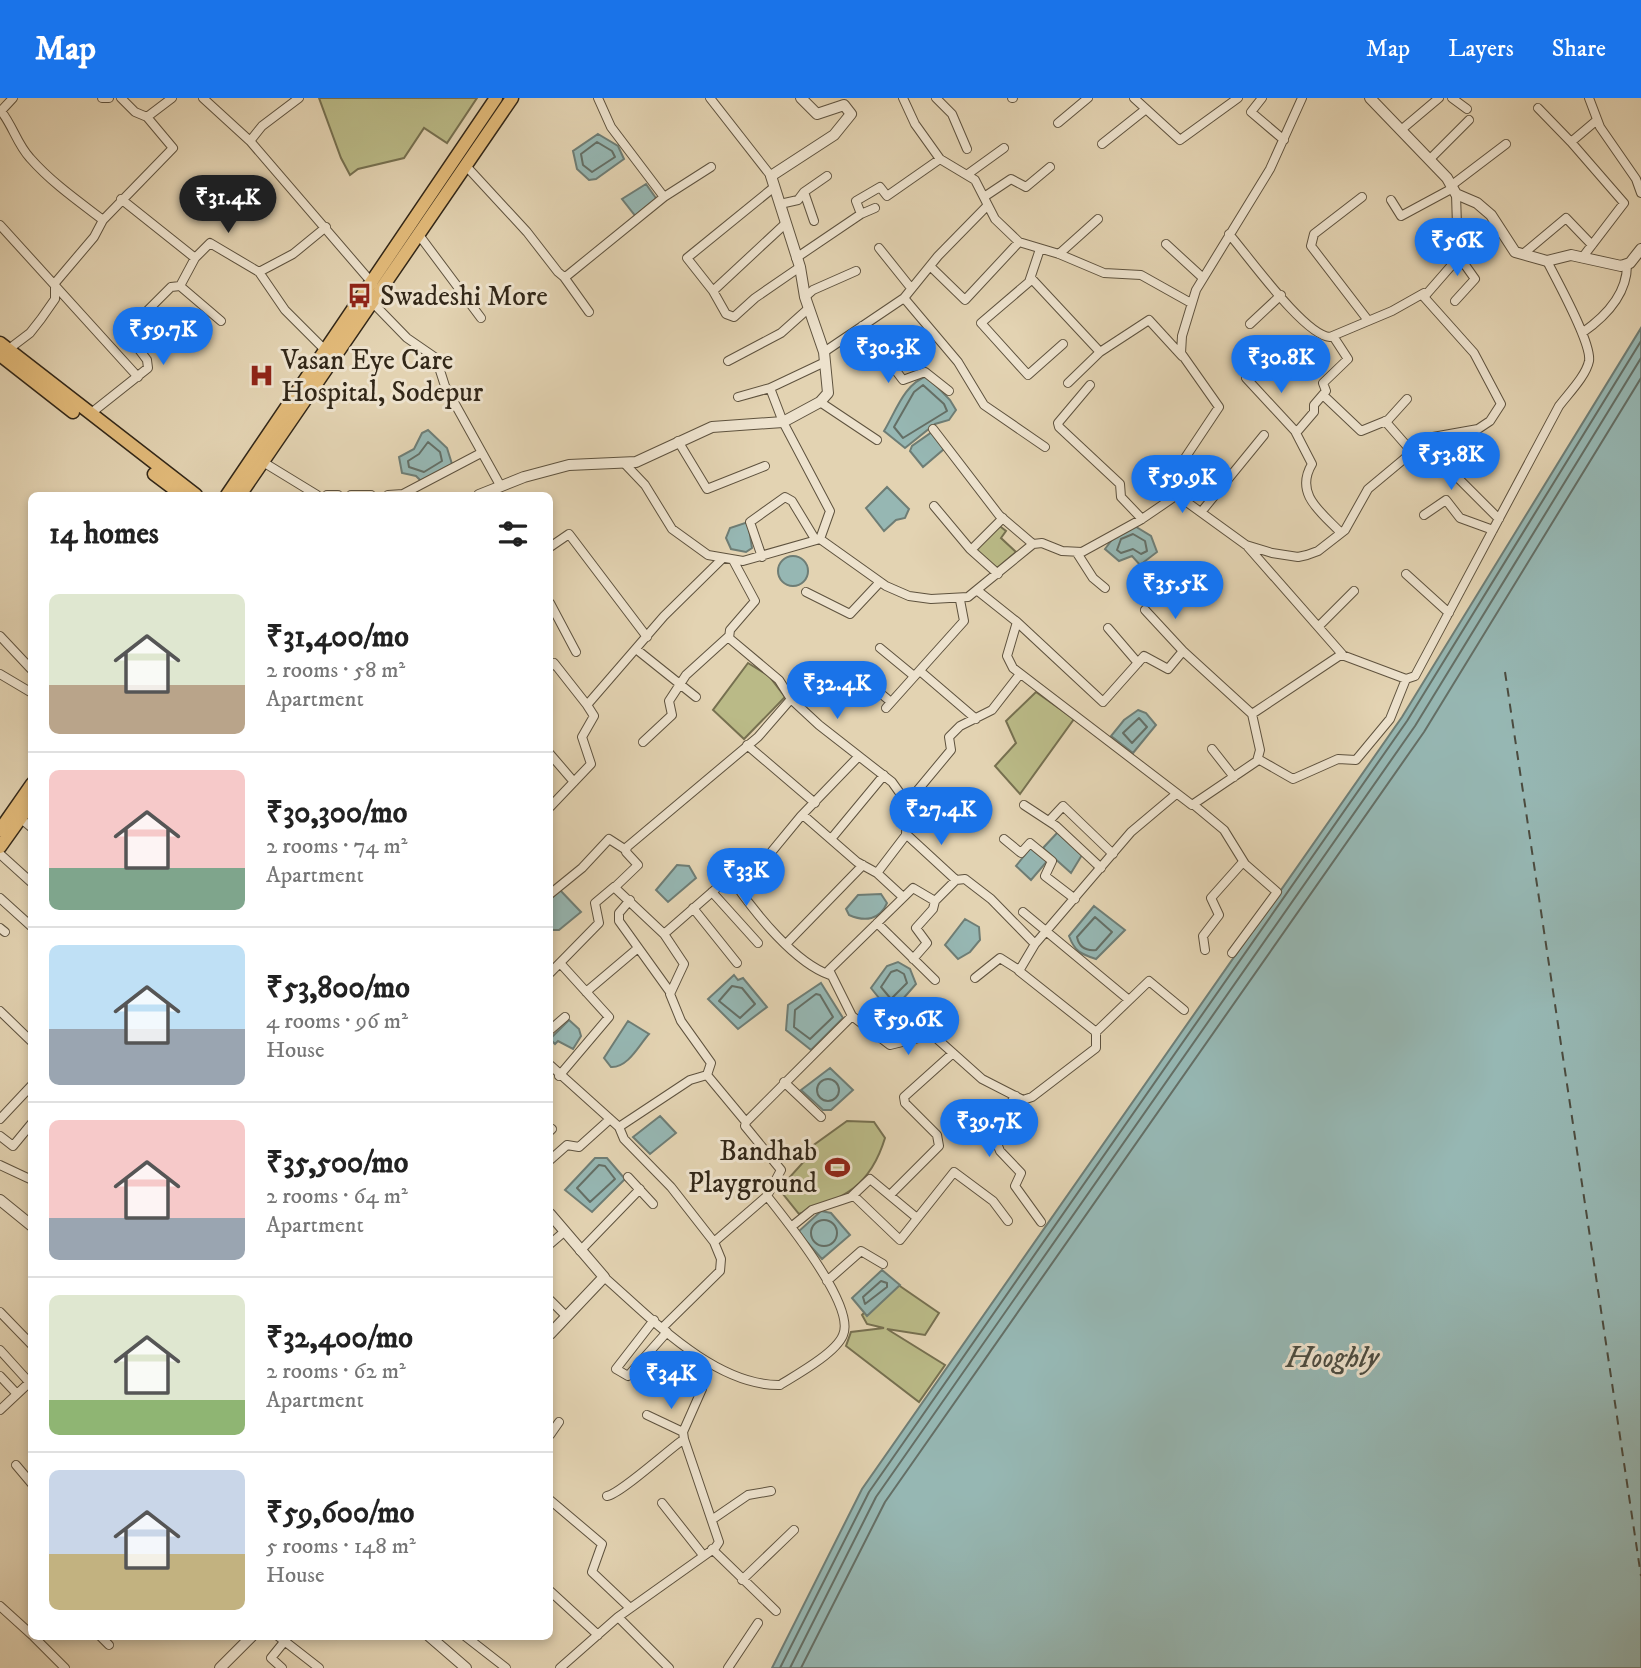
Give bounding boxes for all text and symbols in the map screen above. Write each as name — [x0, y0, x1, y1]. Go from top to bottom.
text: Map — [35, 29, 96, 70]
text: Map — [1366, 34, 1410, 64]
text: Layers — [1448, 34, 1514, 64]
text: Share — [1552, 34, 1606, 64]
pin: ₹31.4K — [171, 176, 285, 235]
text: ₹31.4K — [195, 183, 261, 212]
pin: ₹56K — [1416, 218, 1498, 278]
text: ₹56K — [1431, 226, 1483, 255]
place label: Swadeshi More — [380, 279, 548, 314]
bus stop icon: Swadeshi More — [346, 282, 374, 310]
pin: ₹59.7K — [106, 308, 220, 367]
text: ₹59.7K — [129, 315, 197, 344]
pin: ₹30.3K — [831, 326, 945, 385]
text: ₹30.3K — [856, 333, 920, 362]
pin: ₹30.8K — [1224, 336, 1338, 395]
place label: Vasan Eye Care Hospital, Sodepur — [280, 343, 484, 410]
text: ₹30.8K — [1247, 343, 1315, 372]
hospital icon: Vasan Eye Care Hospital, Sodepur — [247, 362, 275, 390]
pin: ₹53.8K — [1394, 432, 1508, 492]
text: ₹53.8K — [1418, 440, 1484, 469]
pin: ₹59.9K — [1125, 456, 1239, 515]
text: ₹59.9K — [1147, 463, 1217, 492]
icon: filters — [494, 515, 532, 553]
text: 14 homes — [49, 516, 159, 553]
pin: ₹35.5K — [1118, 561, 1232, 621]
text: ₹35.5K — [1142, 569, 1208, 598]
text: ₹31,400/mo — [266, 619, 409, 656]
icon: home — [105, 622, 189, 706]
text: 2 rooms · 58 m² — [266, 656, 405, 685]
pin: ₹32.4K — [780, 662, 894, 721]
text: ₹32.4K — [803, 669, 871, 698]
text: Apartment — [266, 685, 364, 714]
pin: ₹27.4K — [884, 788, 998, 847]
text: ₹30,300/mo — [266, 795, 407, 832]
text: ₹27.4K — [906, 795, 976, 824]
icon: home — [105, 798, 189, 882]
text: 2 rooms · 74 m² — [266, 832, 407, 861]
pin: ₹33K — [705, 848, 787, 908]
text: ₹33K — [723, 856, 769, 885]
text: Apartment — [266, 861, 364, 890]
text: ₹53,800/mo — [266, 970, 410, 1007]
icon: home — [105, 973, 189, 1057]
pin: ₹59.6K — [851, 998, 965, 1057]
text: ₹59.6K — [873, 1005, 943, 1034]
text: 4 rooms · 96 m² — [266, 1007, 408, 1036]
text: House — [266, 1036, 324, 1065]
pin: ₹39.7K — [932, 1100, 1046, 1159]
text: ₹39.7K — [956, 1107, 1022, 1136]
place label: Bandhab Playground — [688, 1134, 817, 1201]
text: ₹35,500/mo — [266, 1145, 408, 1182]
icon: home — [105, 1148, 189, 1232]
sports icon: Bandhab Playground — [823, 1153, 851, 1181]
text: 2 rooms · 64 m² — [266, 1182, 408, 1211]
text: Apartment — [266, 1211, 364, 1240]
text: ₹32,400/mo — [266, 1320, 413, 1357]
icon: home — [105, 1323, 189, 1407]
water label: Hooghly — [1284, 1340, 1381, 1377]
pin: ₹34K — [630, 1352, 712, 1411]
text: 2 rooms · 62 m² — [266, 1357, 406, 1386]
text: ₹34K — [645, 1359, 697, 1388]
text: Apartment — [266, 1386, 364, 1415]
text: ₹59,600/mo — [266, 1495, 414, 1532]
icon: home — [105, 1498, 189, 1582]
text: 5 rooms · 148 m² — [266, 1532, 416, 1561]
text: House — [266, 1561, 324, 1590]

